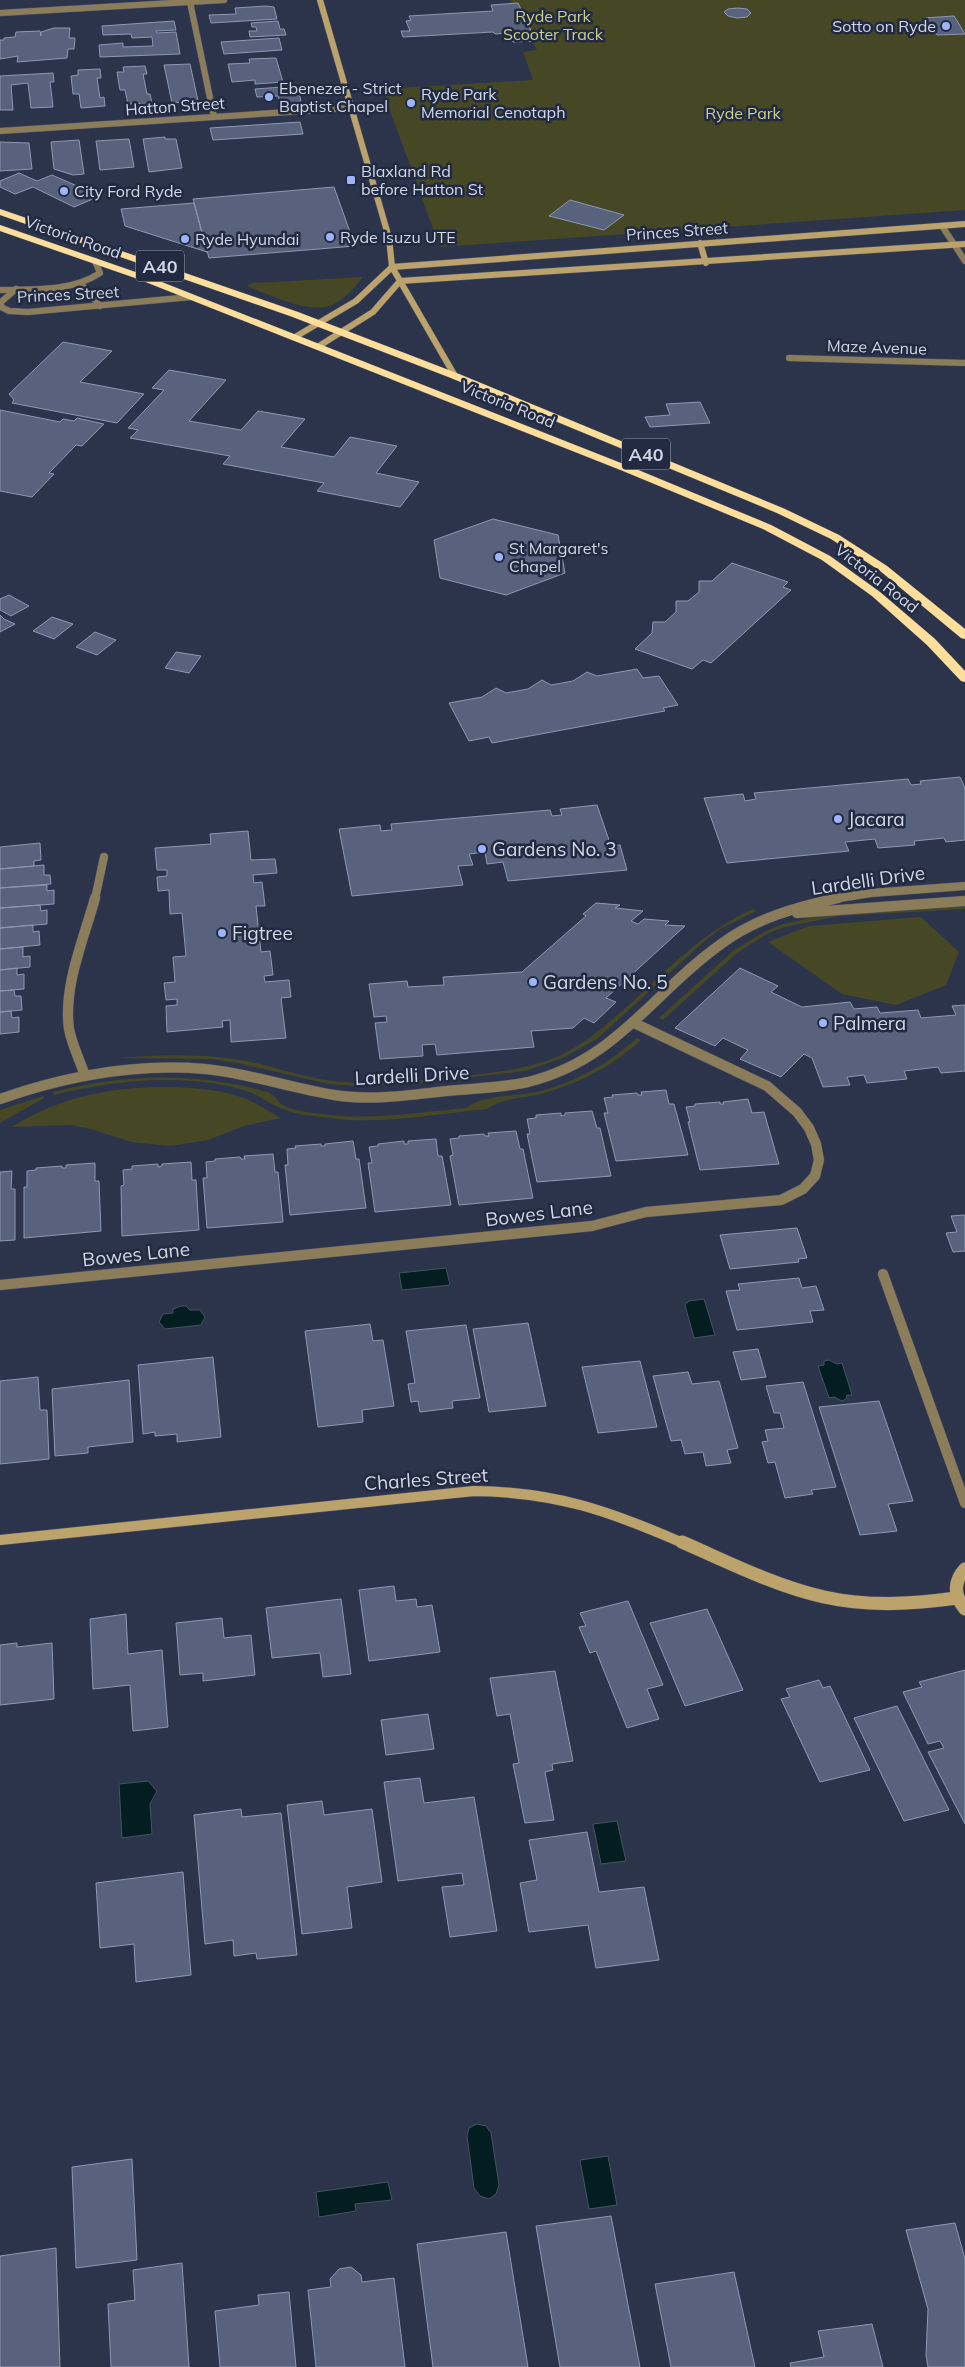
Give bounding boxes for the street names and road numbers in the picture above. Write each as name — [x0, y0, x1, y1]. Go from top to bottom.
street label: Hatton Street — [125, 93, 226, 119]
street label: Victoria Road — [22, 211, 124, 263]
street label: Princes Street — [625, 217, 729, 245]
road number: A40 — [136, 250, 184, 282]
street label: Princes Street — [17, 281, 120, 307]
street label: Maze Avenue — [827, 335, 927, 359]
street label: Victoria Road — [458, 376, 558, 432]
road number: A40 — [622, 438, 670, 469]
street label: Victoria Road — [831, 539, 923, 617]
street label: Lardelli Drive — [810, 860, 926, 900]
street label: Lardelli Drive — [354, 1060, 470, 1090]
street label: Bowes Lane — [484, 1195, 594, 1231]
street label: Bowes Lane — [81, 1236, 191, 1272]
street label: Charles Street — [363, 1463, 489, 1495]

